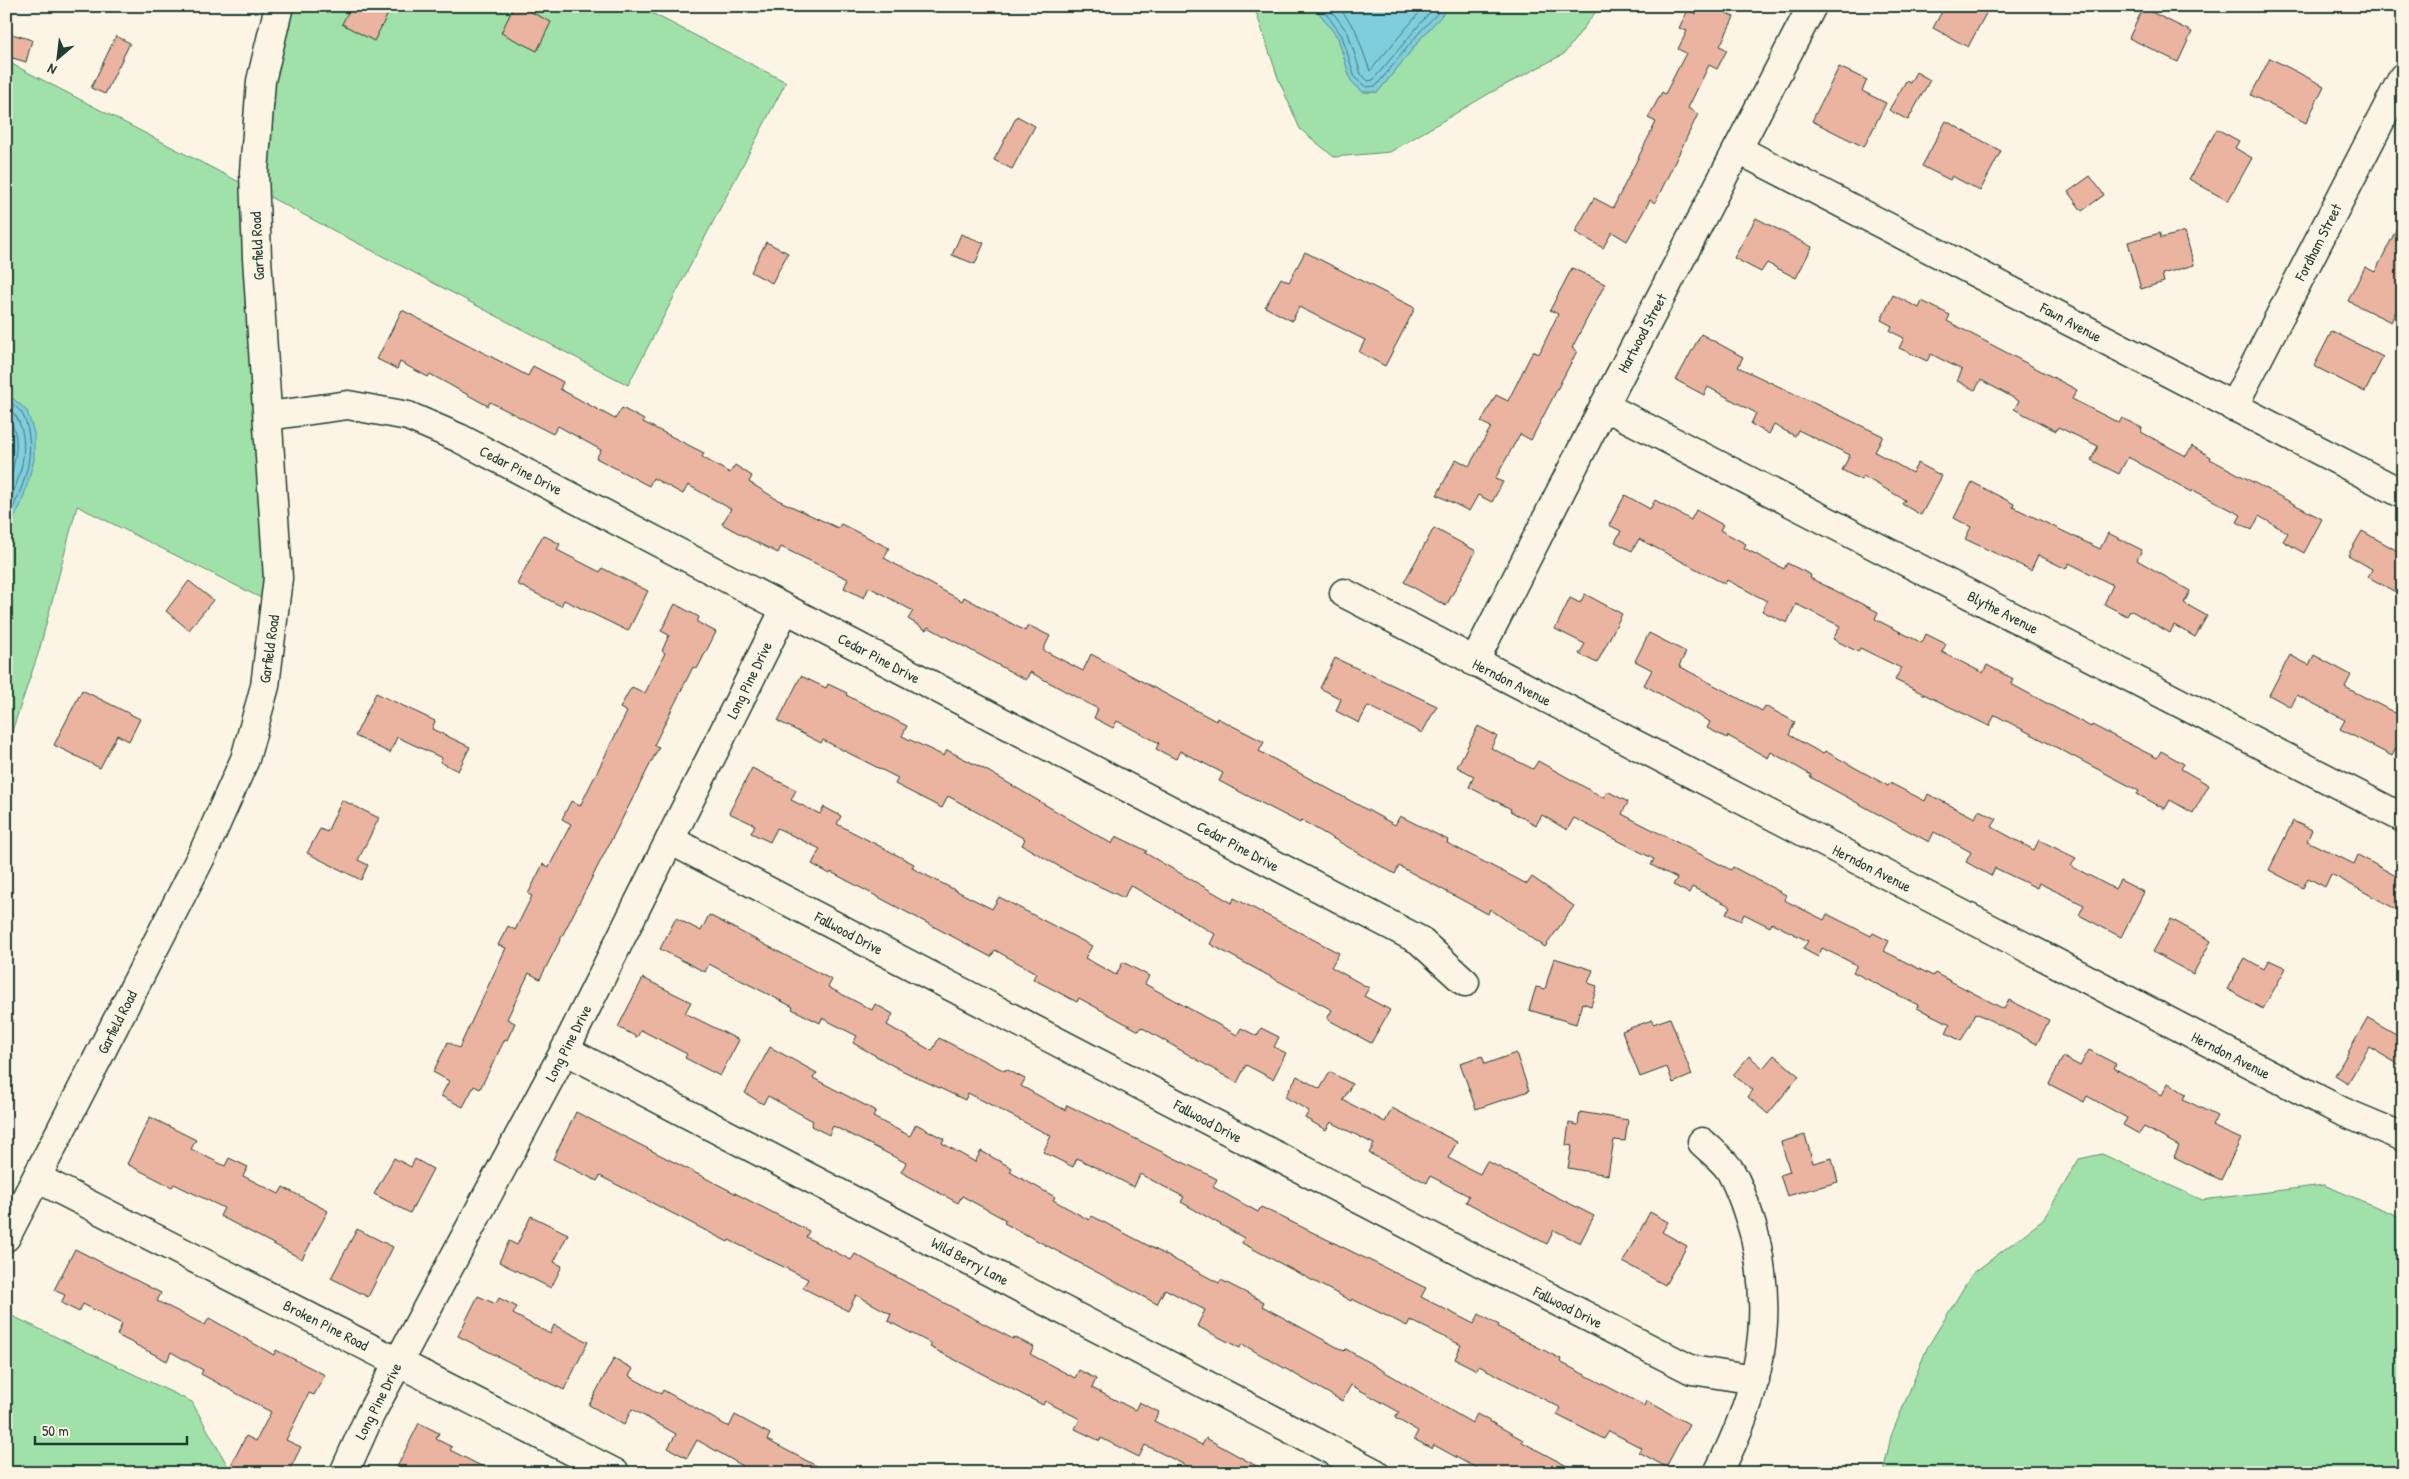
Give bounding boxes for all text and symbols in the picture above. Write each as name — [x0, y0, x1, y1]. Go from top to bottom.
north arrow — [32, 32, 82, 82]
text: N — [43, 60, 59, 80]
street label: Fordham Street — [2289, 199, 2347, 285]
street label: Garfield Road — [245, 211, 269, 281]
street label: Hartwood Street — [1612, 289, 1672, 376]
street label: Fawn Avenue — [2036, 297, 2105, 347]
street label: Cedar Pine Drive — [476, 440, 566, 500]
street label: Blythe Avenue — [1964, 585, 2042, 639]
street label: Garfield Road — [254, 613, 284, 684]
street label: Cedar Pine Drive — [834, 628, 924, 688]
street label: Long Pine Drive — [721, 638, 777, 722]
street label: Herndon Avenue — [1469, 653, 1555, 711]
street label: Cedar Pine Drive — [1193, 816, 1283, 876]
street label: Herndon Avenue — [1829, 839, 1915, 897]
street label: Fallwood Drive — [810, 906, 887, 960]
street label: Garfield Road — [92, 986, 142, 1057]
street label: Long Pine Drive — [540, 1001, 596, 1085]
street label: Herndon Avenue — [2188, 1026, 2274, 1084]
street label: Fallwood Drive — [1169, 1094, 1246, 1148]
street label: Wild Berry Lane — [928, 1232, 1012, 1290]
street label: Fallwood Drive — [1529, 1280, 1606, 1333]
street label: Broken Pine Road — [280, 1294, 372, 1356]
street label: Long Pine Drive — [350, 1359, 406, 1443]
scale bar — [35, 1414, 188, 1446]
text: 50 m — [42, 1420, 69, 1441]

